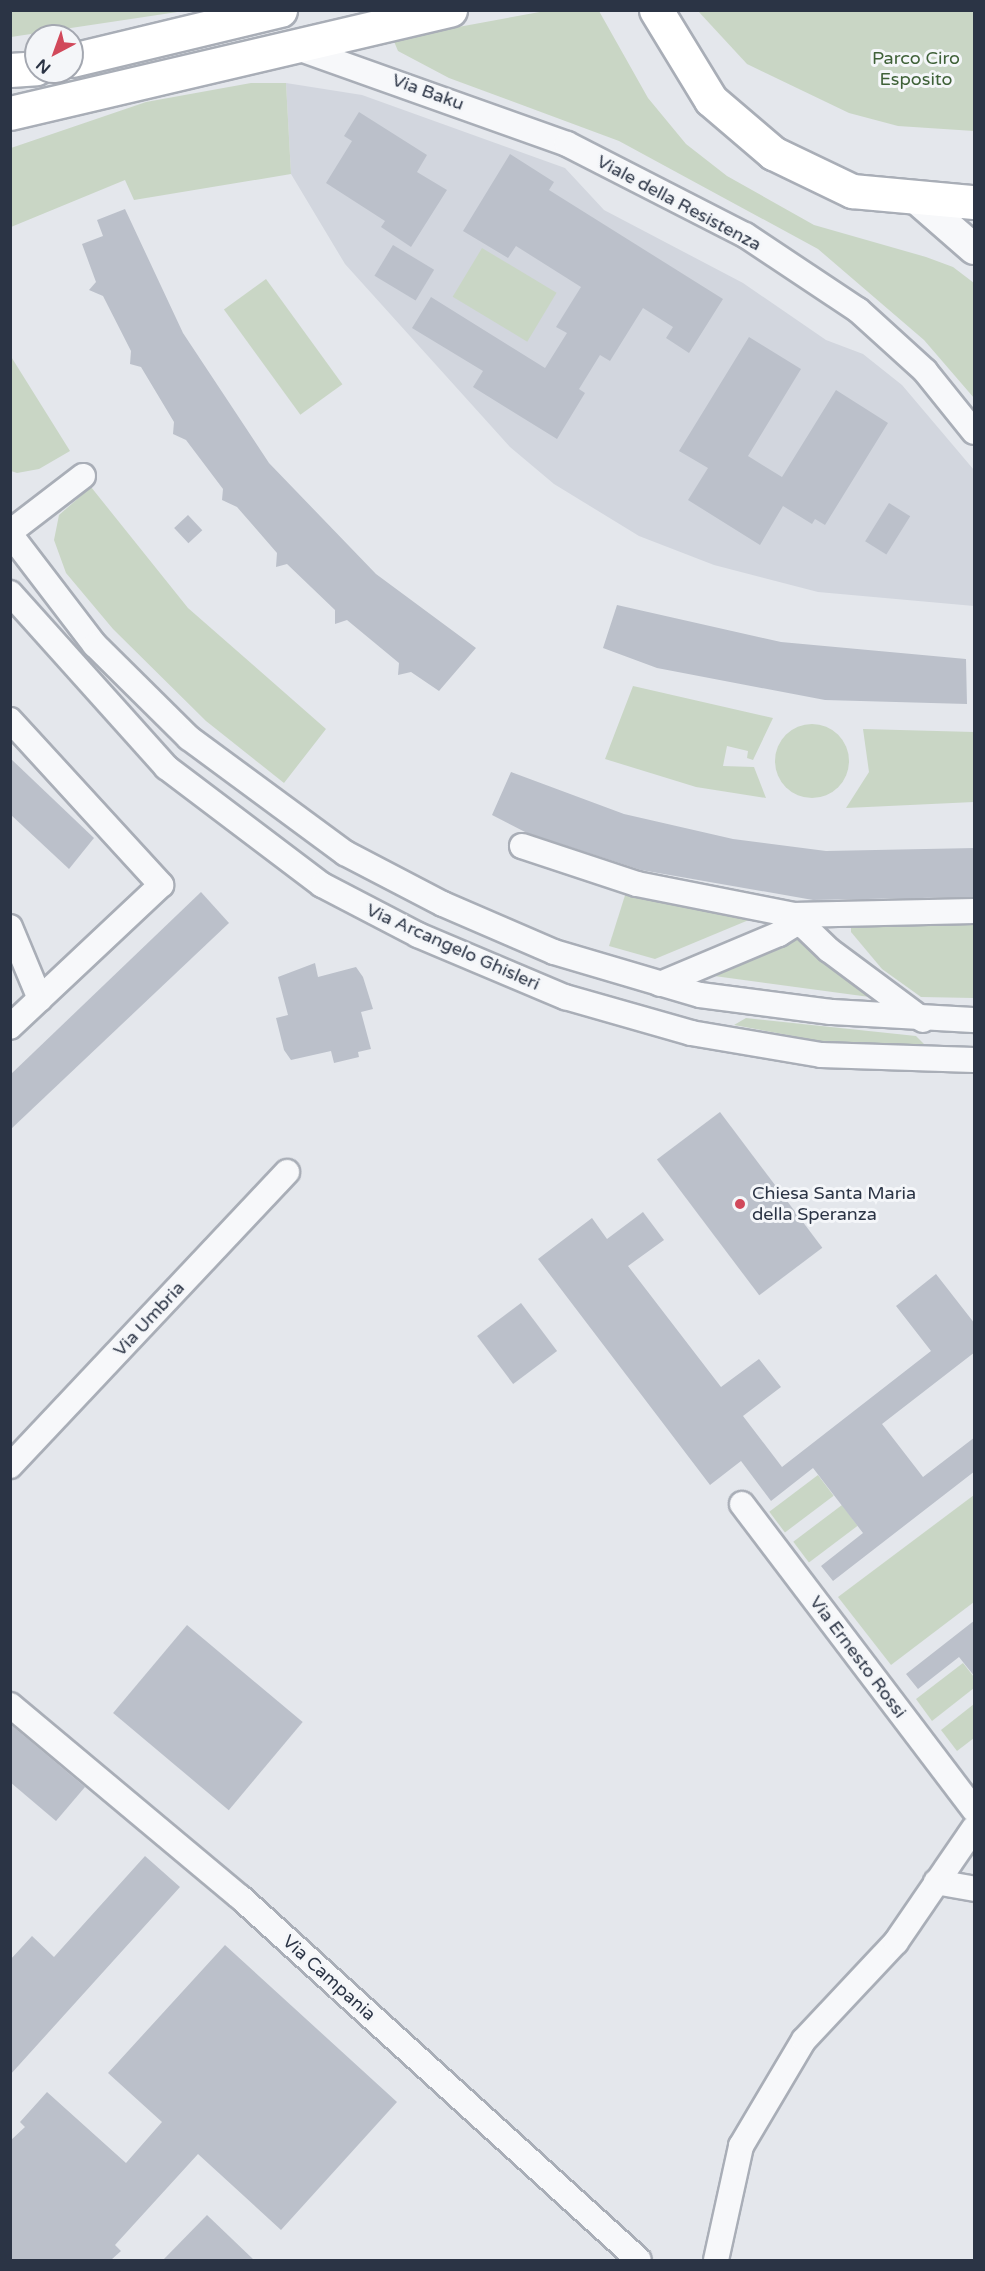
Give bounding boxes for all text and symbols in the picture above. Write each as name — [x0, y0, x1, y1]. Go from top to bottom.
north arrow — [24, 24, 84, 84]
park label: Parco Ciro Esposito — [872, 48, 960, 90]
text: N — [32, 54, 55, 78]
street label: Via Baku — [389, 69, 467, 115]
street label: Viale della Resistenza — [593, 150, 765, 256]
street label: Via Arcangelo Ghisleri — [363, 899, 543, 995]
place label: Chiesa Santa Maria della Speranza — [752, 1183, 916, 1226]
marker: Chiesa Santa Maria della Speranza — [733, 1197, 747, 1211]
street label: Via Umbria — [109, 1277, 189, 1361]
street label: Via Ernesto Rossi — [805, 1592, 911, 1722]
street label: Via Campania — [278, 1931, 380, 2025]

